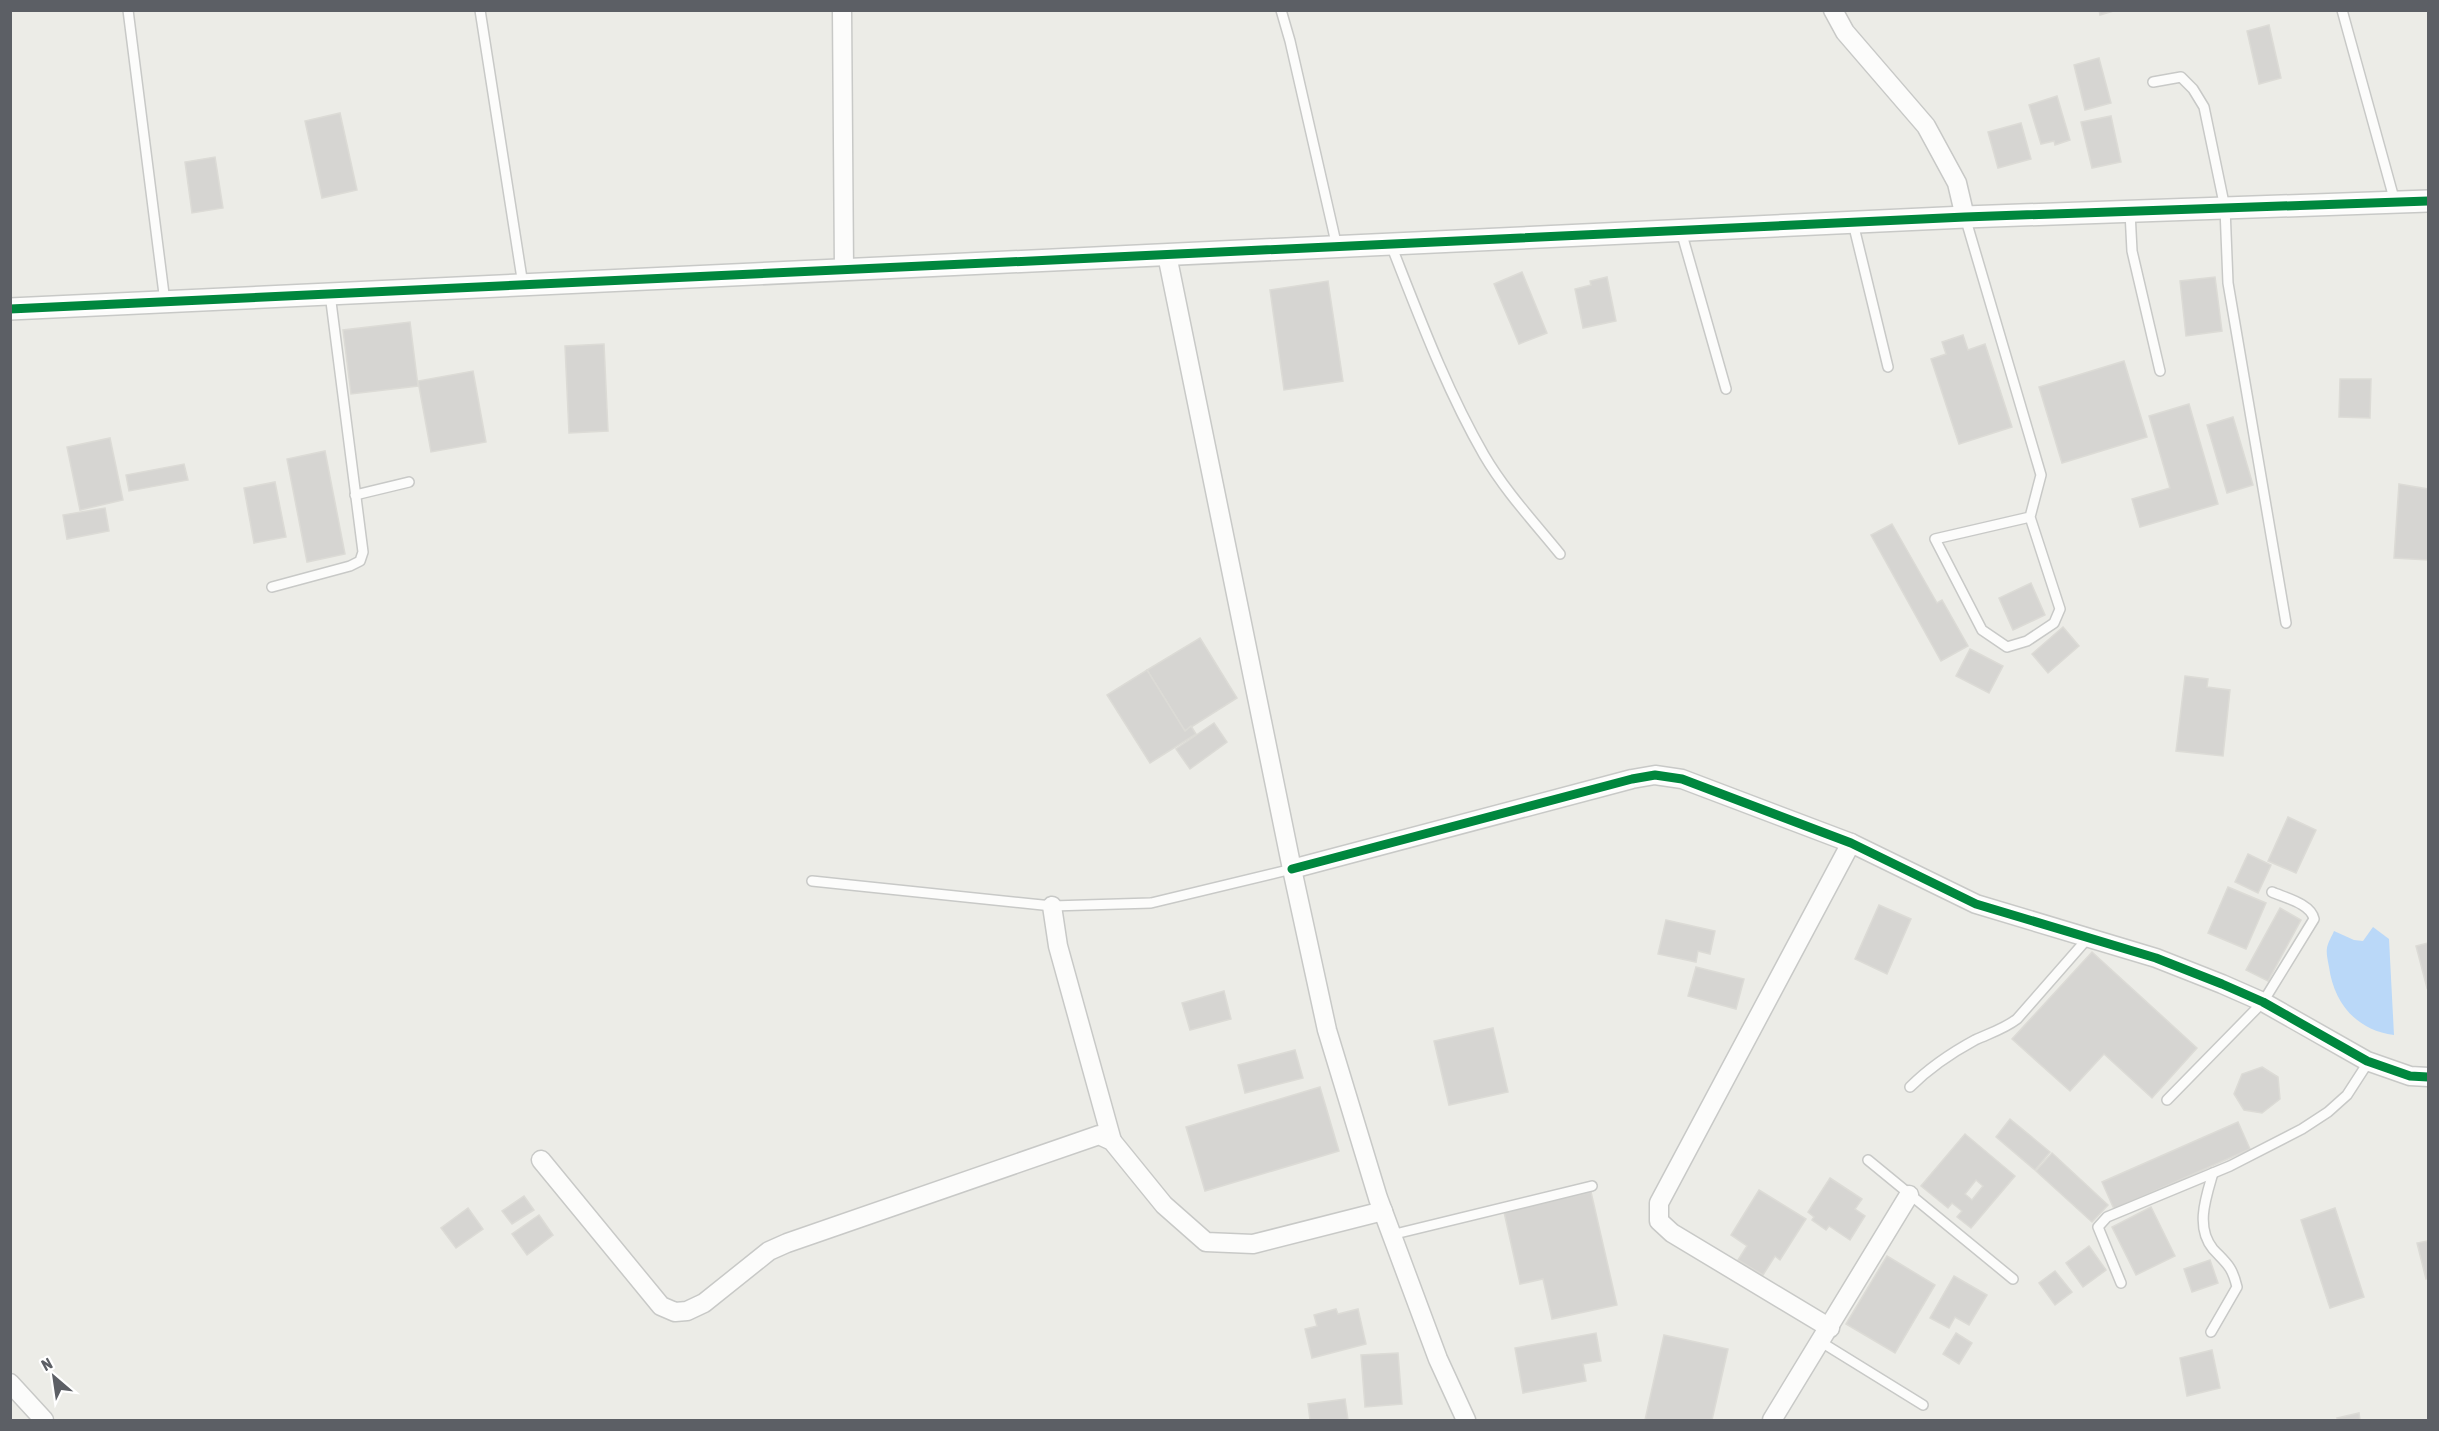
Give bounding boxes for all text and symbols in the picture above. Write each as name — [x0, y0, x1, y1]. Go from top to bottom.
north arrow — [24, 1347, 84, 1407]
text: N — [38, 1354, 55, 1374]

